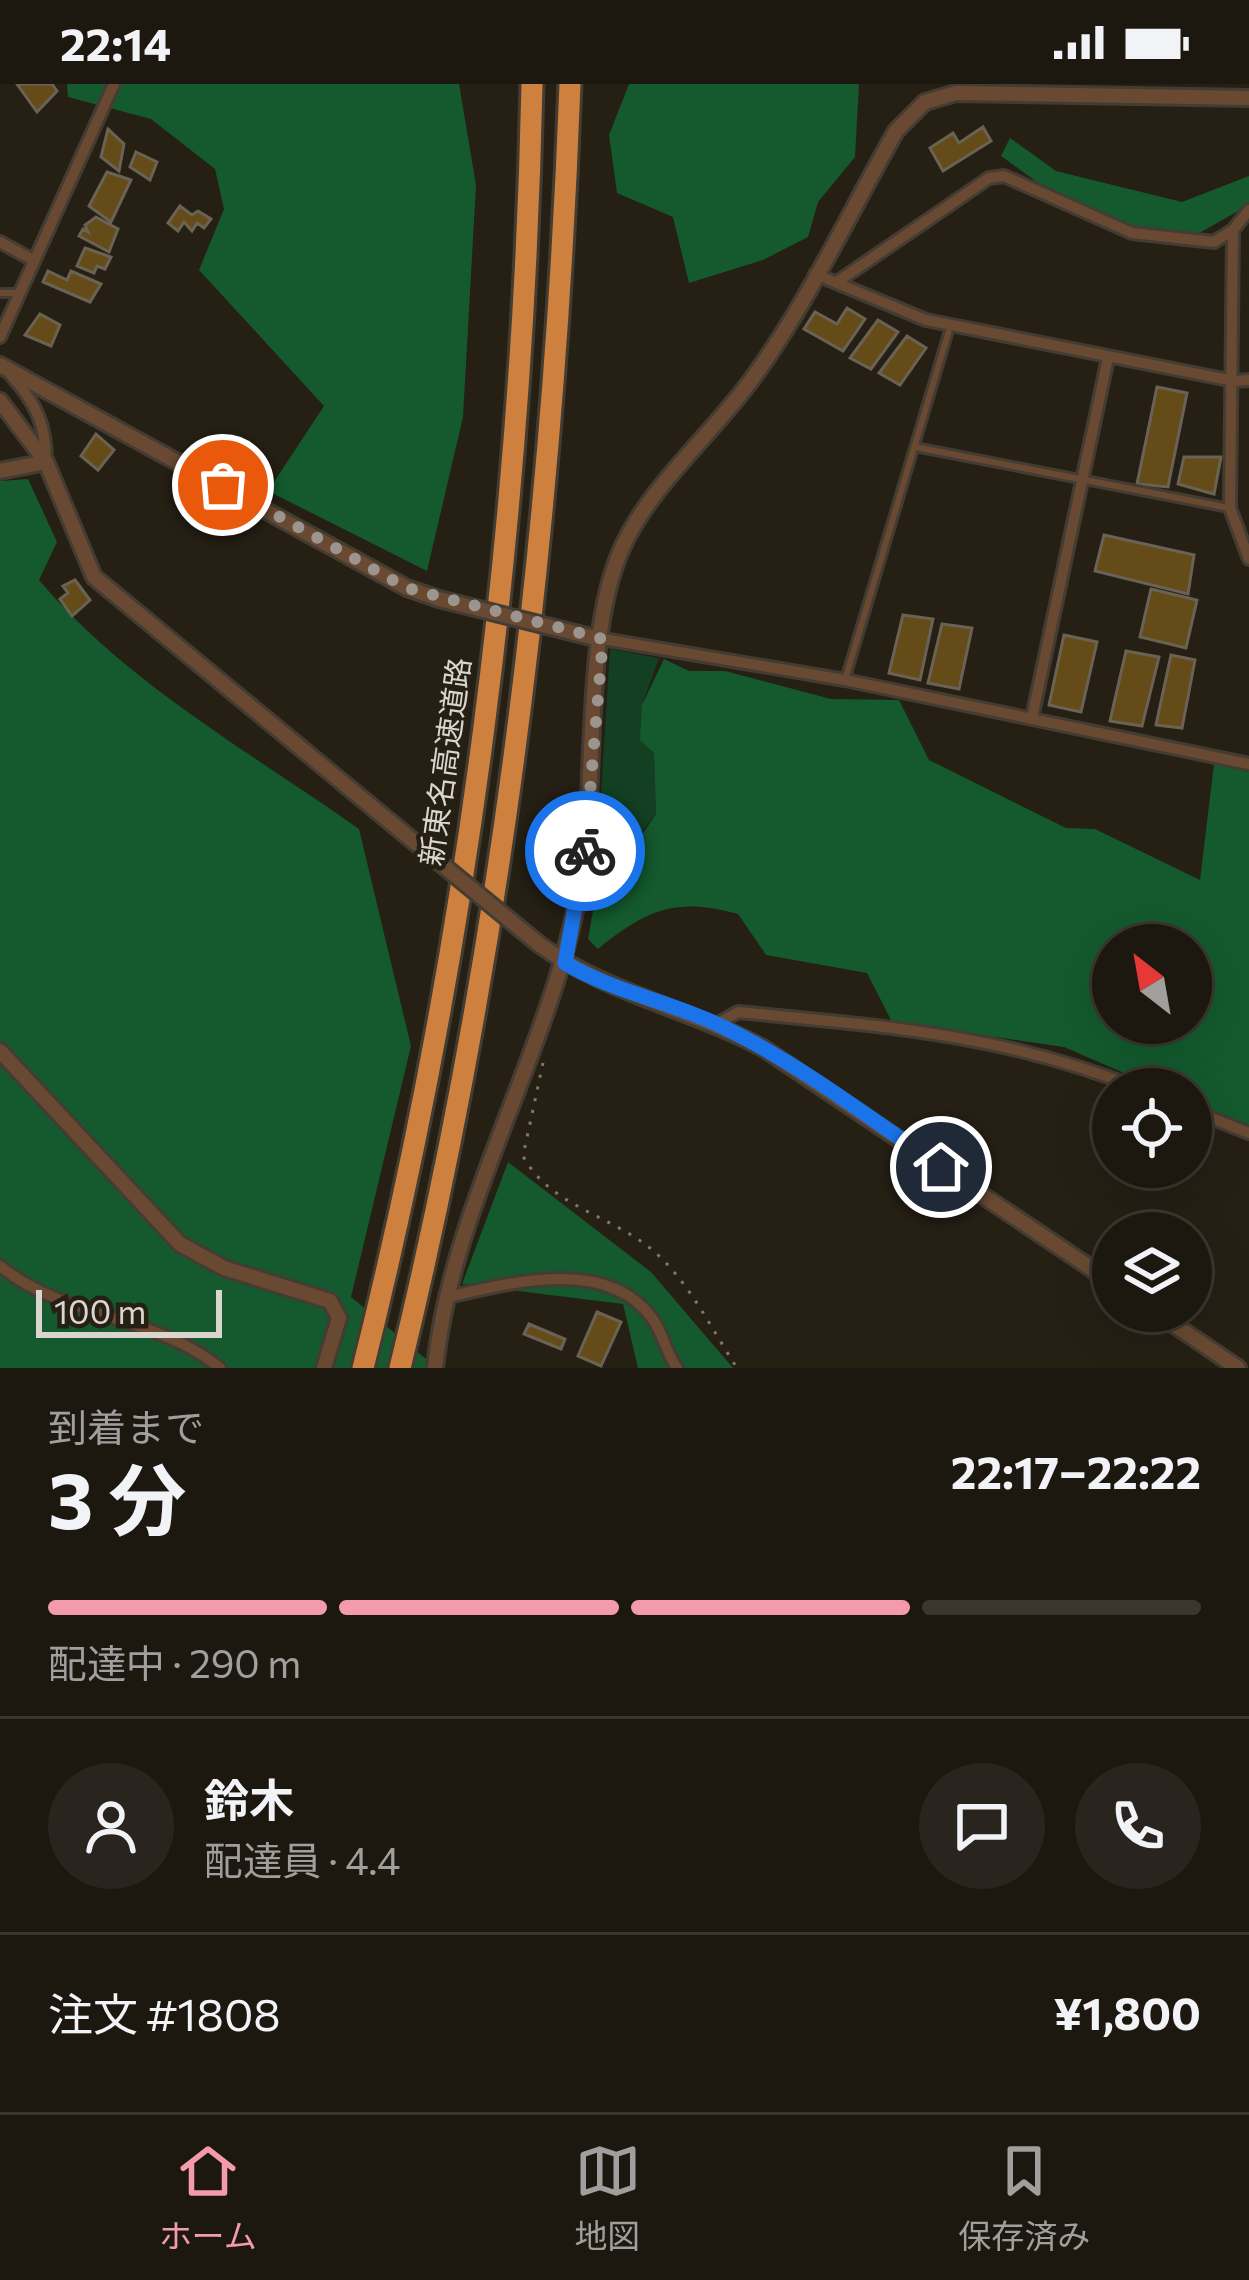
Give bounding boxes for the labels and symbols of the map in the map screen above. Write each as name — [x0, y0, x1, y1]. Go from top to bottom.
pin — [172, 434, 274, 536]
street label: 新東名高速道路 — [411, 655, 476, 868]
courier — [525, 791, 645, 911]
north arrow — [1092, 924, 1212, 1044]
pin — [890, 1116, 992, 1218]
scale bar — [36, 1284, 222, 1337]

